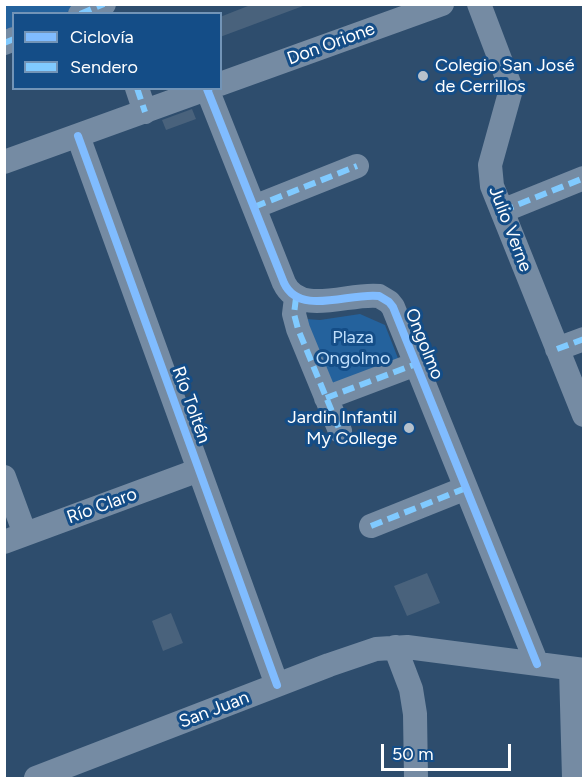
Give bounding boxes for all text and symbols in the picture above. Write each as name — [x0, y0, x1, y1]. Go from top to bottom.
legend — [12, 12, 222, 90]
street label: Don Orione — [284, 18, 378, 70]
text: Ciclovía — [70, 26, 134, 48]
place label: Colegio San José de Cerrillos — [435, 55, 574, 98]
text: Sendero — [70, 56, 138, 78]
marker: Colegio San José de Cerrillos — [416, 69, 430, 83]
street label: Julio Verne — [484, 183, 536, 275]
street label: Ongolmo — [400, 305, 448, 383]
park label: Plaza Ongolmo — [316, 327, 390, 370]
street label: Río Toltén — [167, 364, 215, 446]
place label: Jardin Infantil My College — [288, 407, 397, 450]
marker: Jardin Infantil My College — [402, 421, 416, 435]
street label: Río Claro — [64, 483, 140, 529]
street label: San Juan — [176, 687, 252, 733]
scale bar — [384, 732, 514, 770]
text: 50 m — [392, 743, 434, 765]

